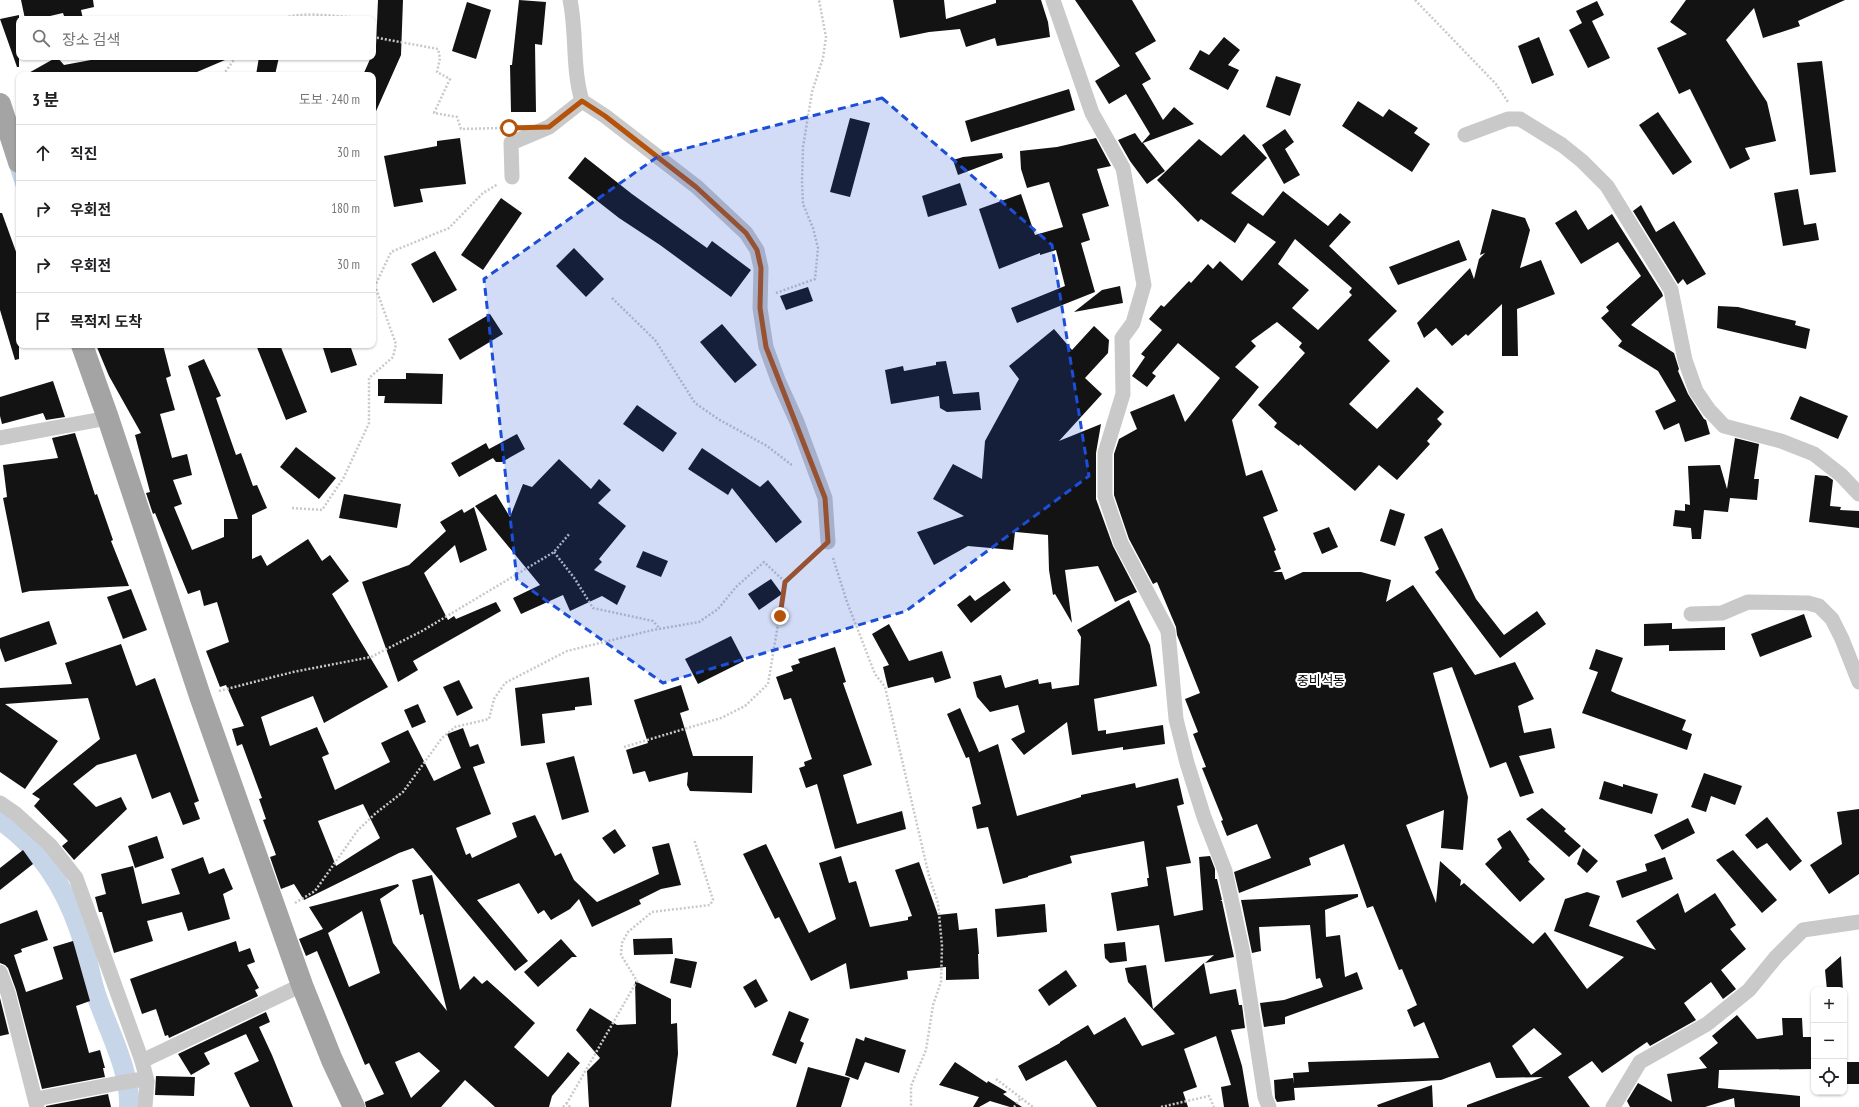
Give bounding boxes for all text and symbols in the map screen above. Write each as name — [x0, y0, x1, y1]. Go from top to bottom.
search box — [16, 16, 376, 60]
icon: search — [30, 27, 52, 49]
text: 장소 검색 — [62, 30, 120, 49]
text: 3 분 — [32, 89, 59, 111]
text: 도보 · 240 m — [299, 91, 360, 108]
route start — [500, 119, 518, 137]
icon: ahead — [32, 142, 54, 164]
text: 직진 — [70, 144, 98, 163]
text: 30 m — [337, 144, 360, 161]
icon: right — [32, 198, 54, 220]
text: 우회전 — [70, 200, 111, 219]
text: 180 m — [331, 200, 360, 217]
icon: right — [32, 254, 54, 276]
text: 우회전 — [70, 256, 111, 275]
text: 30 m — [337, 256, 360, 273]
icon: arrive — [32, 310, 54, 332]
text: 목적지 도착 — [70, 312, 142, 331]
route end — [771, 607, 789, 625]
district label: 중비석동 — [1297, 672, 1345, 689]
map controls — [1811, 987, 1847, 1095]
button: + — [1811, 987, 1847, 1023]
button: − — [1811, 1023, 1847, 1059]
button: locate — [1811, 1059, 1847, 1095]

